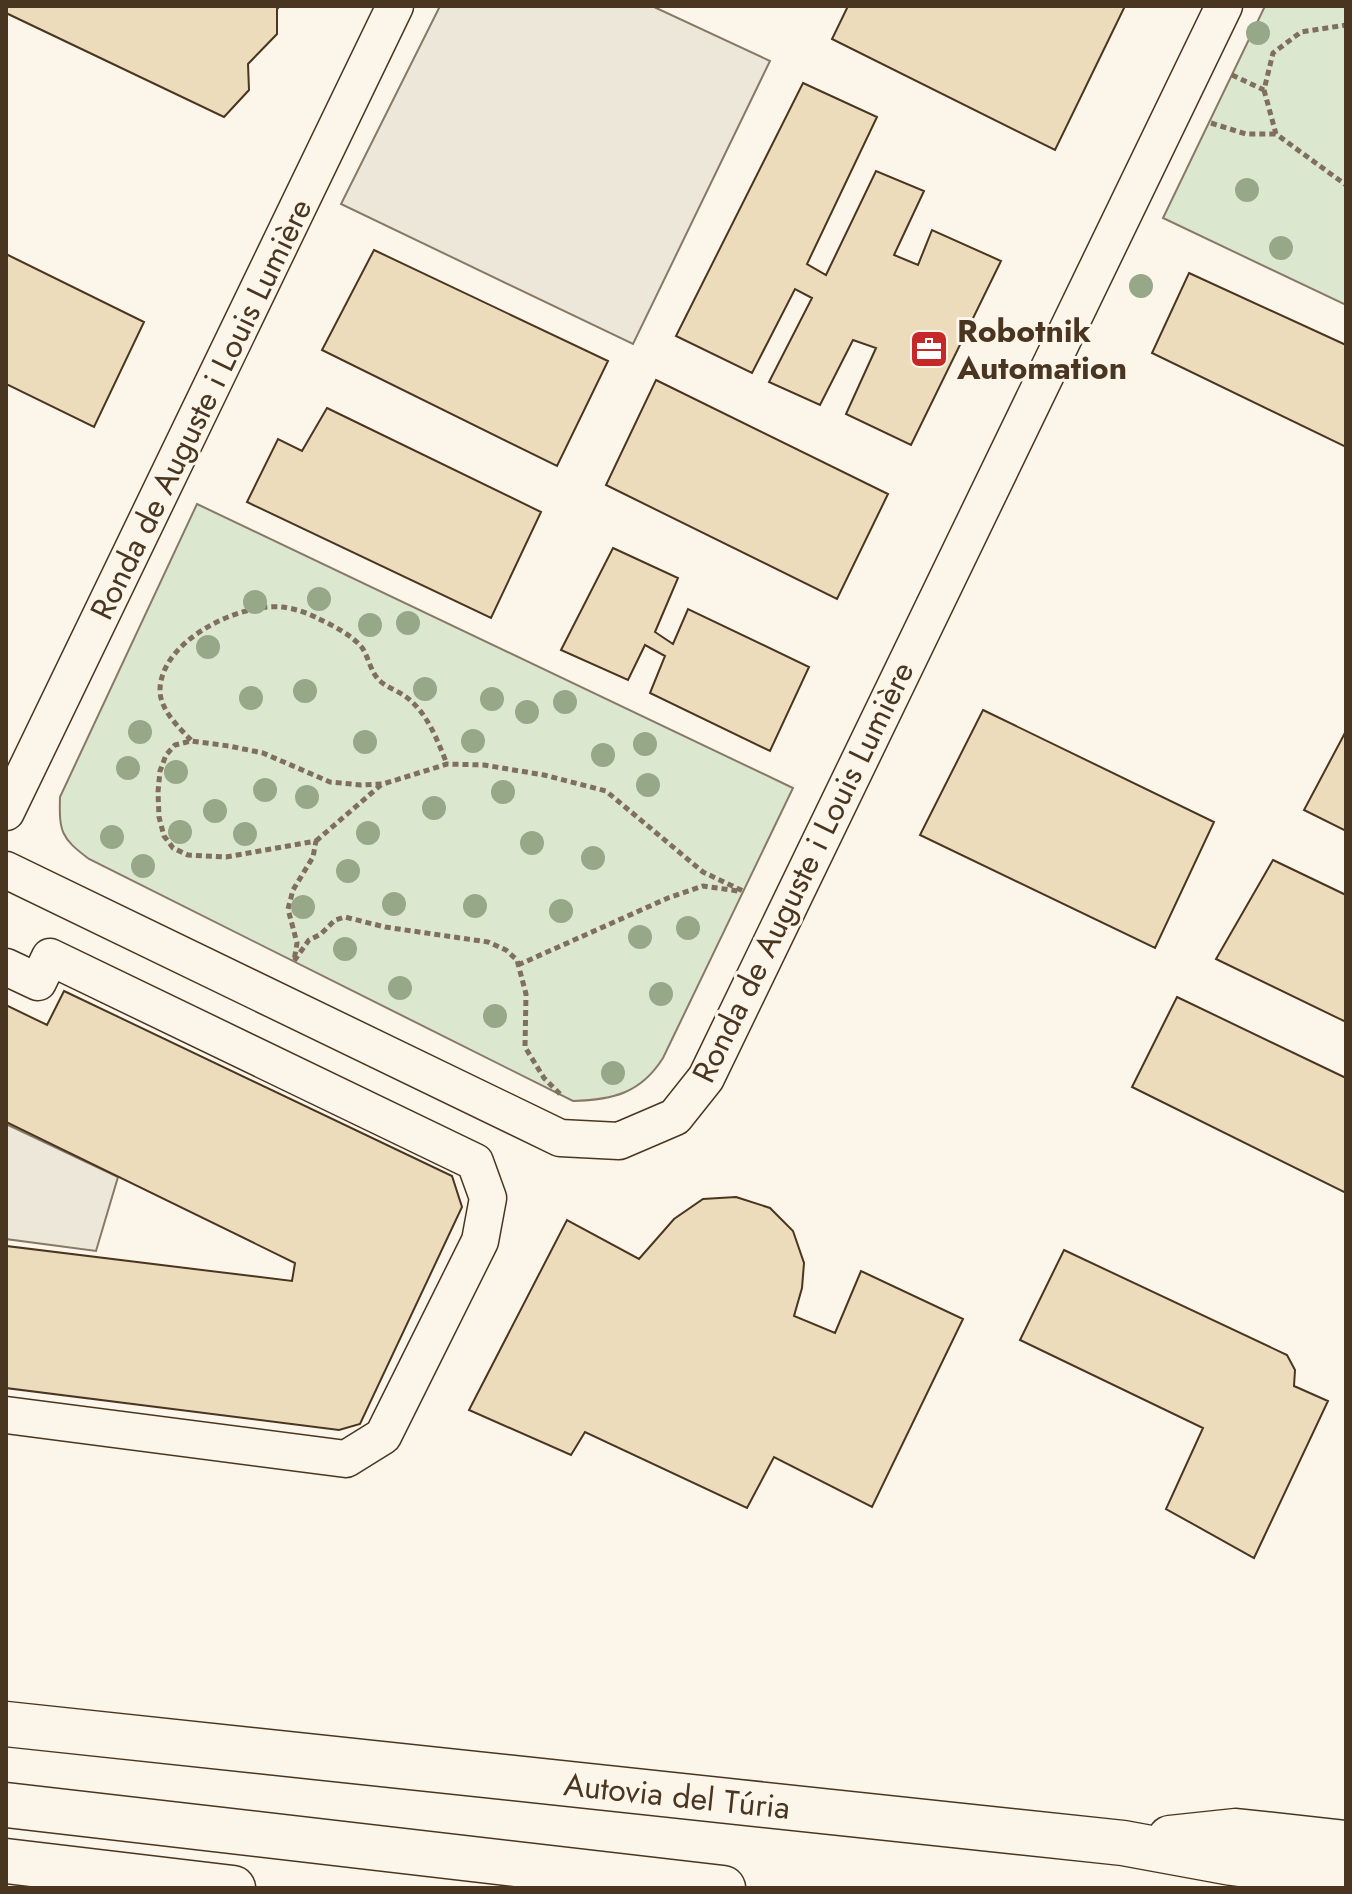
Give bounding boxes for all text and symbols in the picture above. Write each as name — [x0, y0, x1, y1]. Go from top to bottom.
street label: Ronda de Auguste i Louis Lumière — [79, 191, 323, 627]
place label: Robotnik Automation — [956, 308, 1127, 391]
office icon: Robotnik Automation — [908, 328, 950, 370]
street label: Ronda de Auguste i Louis Lumière — [681, 654, 925, 1090]
street label: Autovia del Túria — [562, 1761, 792, 1831]

